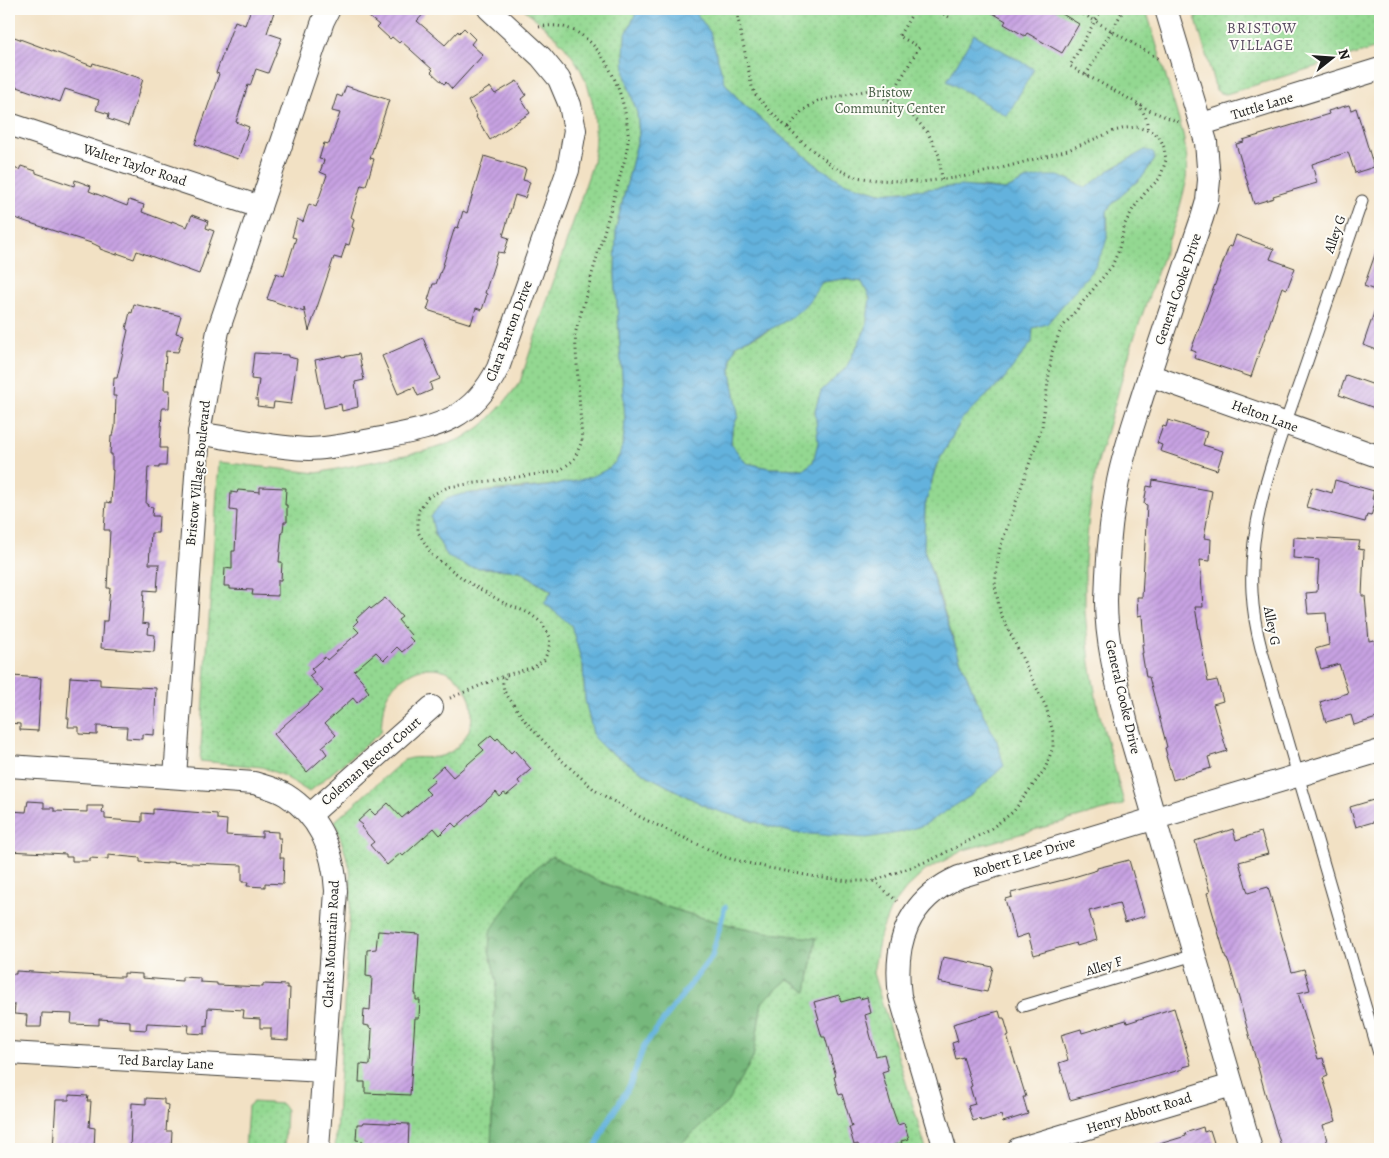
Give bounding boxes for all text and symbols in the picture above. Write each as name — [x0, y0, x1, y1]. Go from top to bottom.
district label: BRISTOW VILLAGE — [1227, 18, 1297, 55]
north arrow — [1306, 32, 1356, 82]
text: N — [1333, 47, 1355, 62]
park label: Bristow Community Center — [835, 83, 946, 118]
street label: Tuttle Lane — [1229, 88, 1295, 124]
street label: Walter Taylor Road — [80, 139, 190, 191]
street label: Alley G — [1319, 212, 1350, 257]
street label: General Cooke Drive — [1150, 231, 1206, 347]
street label: Clara Barton Drive — [481, 278, 537, 384]
street label: Helton Lane — [1229, 395, 1301, 437]
street label: Bristow Village Boulevard — [181, 399, 215, 547]
street label: Alley G — [1259, 604, 1285, 647]
street label: General Cooke Drive — [1101, 638, 1145, 756]
street label: Coleman Rector Court — [317, 712, 425, 810]
street label: Robert E Lee Drive — [970, 832, 1078, 882]
street label: Clarks Mountain Road — [318, 879, 344, 1008]
street label: Alley F — [1082, 951, 1125, 981]
street label: Ted Barclay Lane — [118, 1050, 214, 1074]
street label: Henry Abbott Road — [1084, 1088, 1194, 1138]

